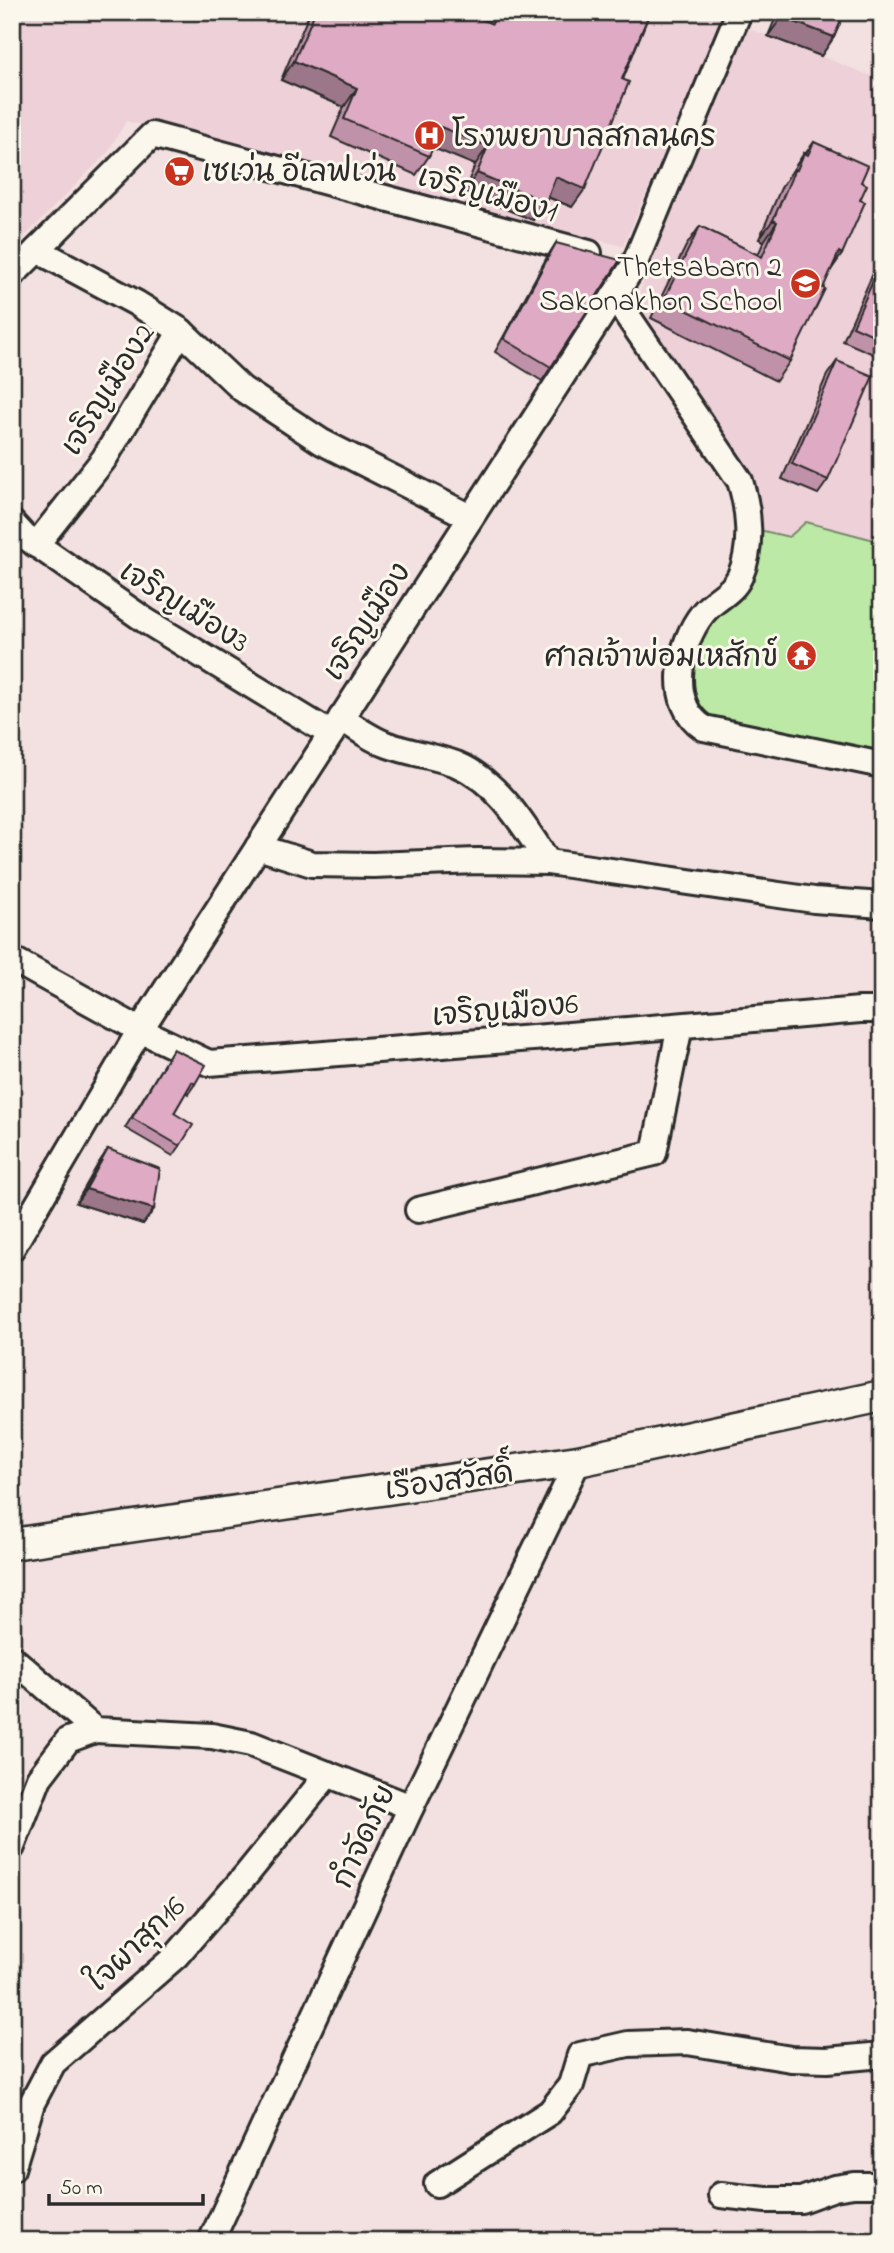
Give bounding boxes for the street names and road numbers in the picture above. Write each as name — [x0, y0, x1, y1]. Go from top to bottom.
street label: เจริญเมือง1 — [412, 156, 562, 236]
street label: เจริญเมือง2 — [52, 316, 168, 465]
street label: เจริญเมือง3 — [110, 551, 257, 666]
street label: เจริญเมือง — [314, 555, 423, 691]
street label: เจริญเมือง6 — [430, 984, 580, 1040]
street label: เรืองสวัสดิ์ — [381, 1443, 517, 1514]
street label: กำจัดภัย — [322, 1778, 409, 1897]
street label: ใจผาสุก16 — [78, 1886, 197, 2003]

